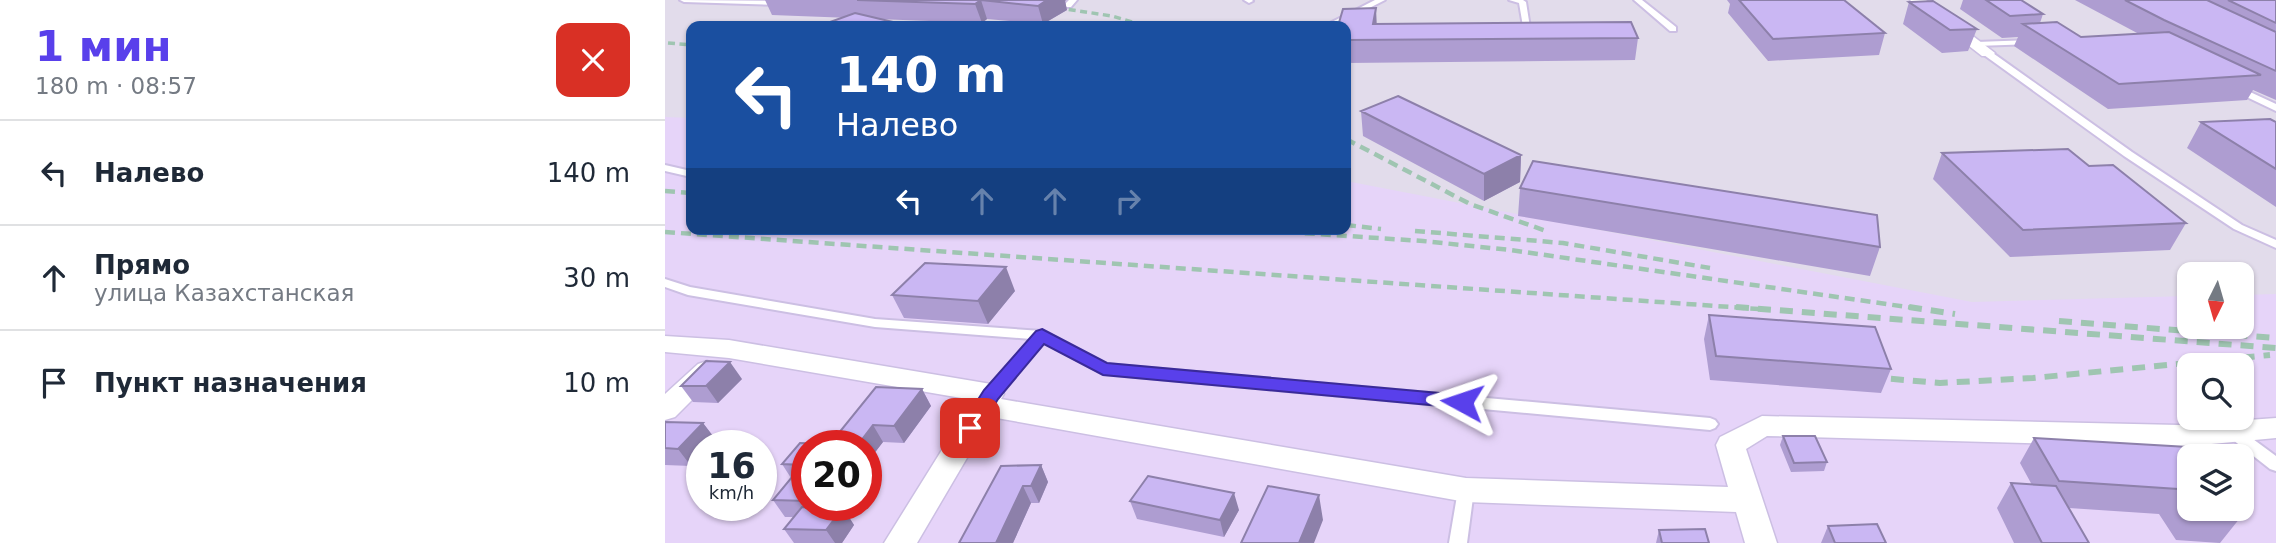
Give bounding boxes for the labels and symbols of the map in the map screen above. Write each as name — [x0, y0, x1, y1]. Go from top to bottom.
north arrow — [2177, 262, 2254, 340]
position arrow — [1425, 365, 1499, 439]
pin — [940, 398, 1000, 458]
speed limit sign: 20 — [791, 430, 882, 521]

